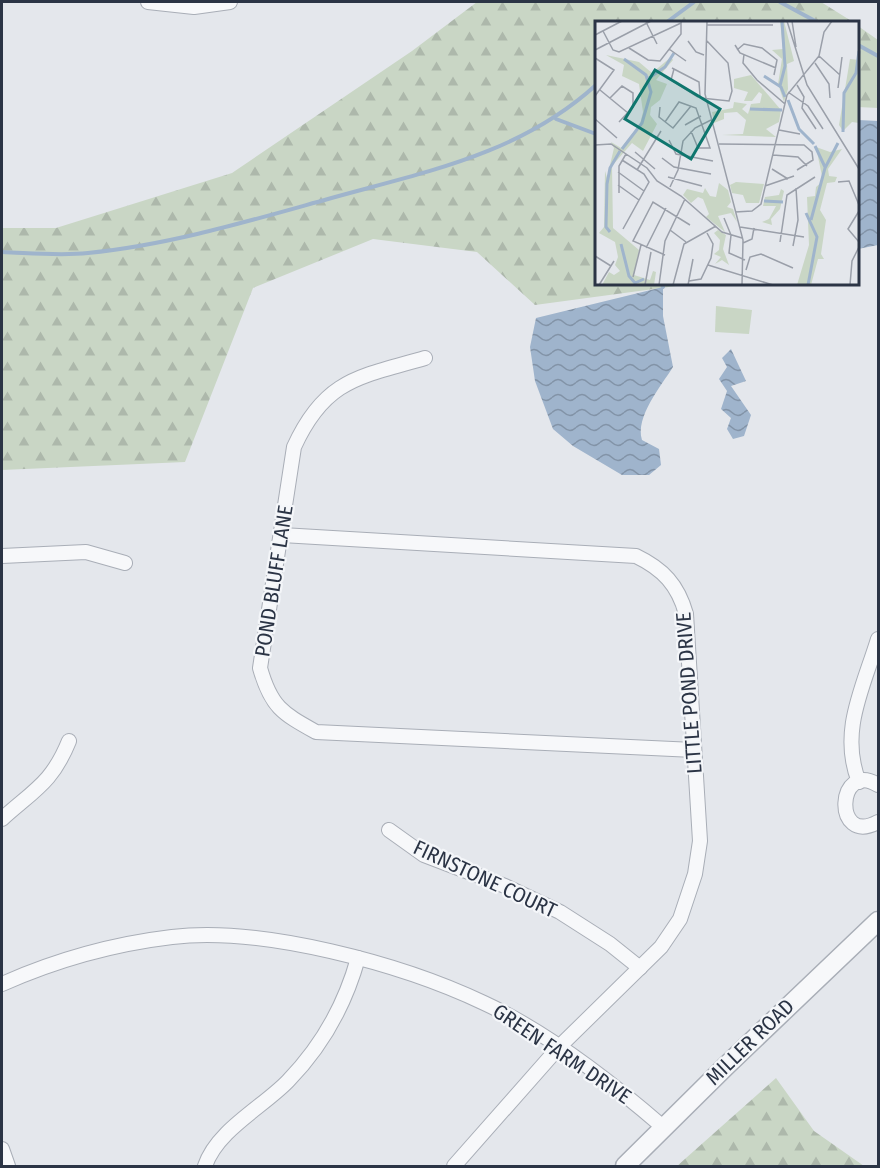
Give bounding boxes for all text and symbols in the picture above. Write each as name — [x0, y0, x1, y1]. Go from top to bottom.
inset map — [595, 21, 859, 285]
street label: POND BLUFF LANE — [249, 503, 299, 659]
street label: LITTLE POND DRIVE — [670, 611, 708, 775]
street label: FIRNSTONE COURT — [409, 834, 561, 924]
street label: MILLER ROAD — [700, 993, 800, 1091]
street label: GREEN FARM DRIVE — [488, 998, 636, 1110]

